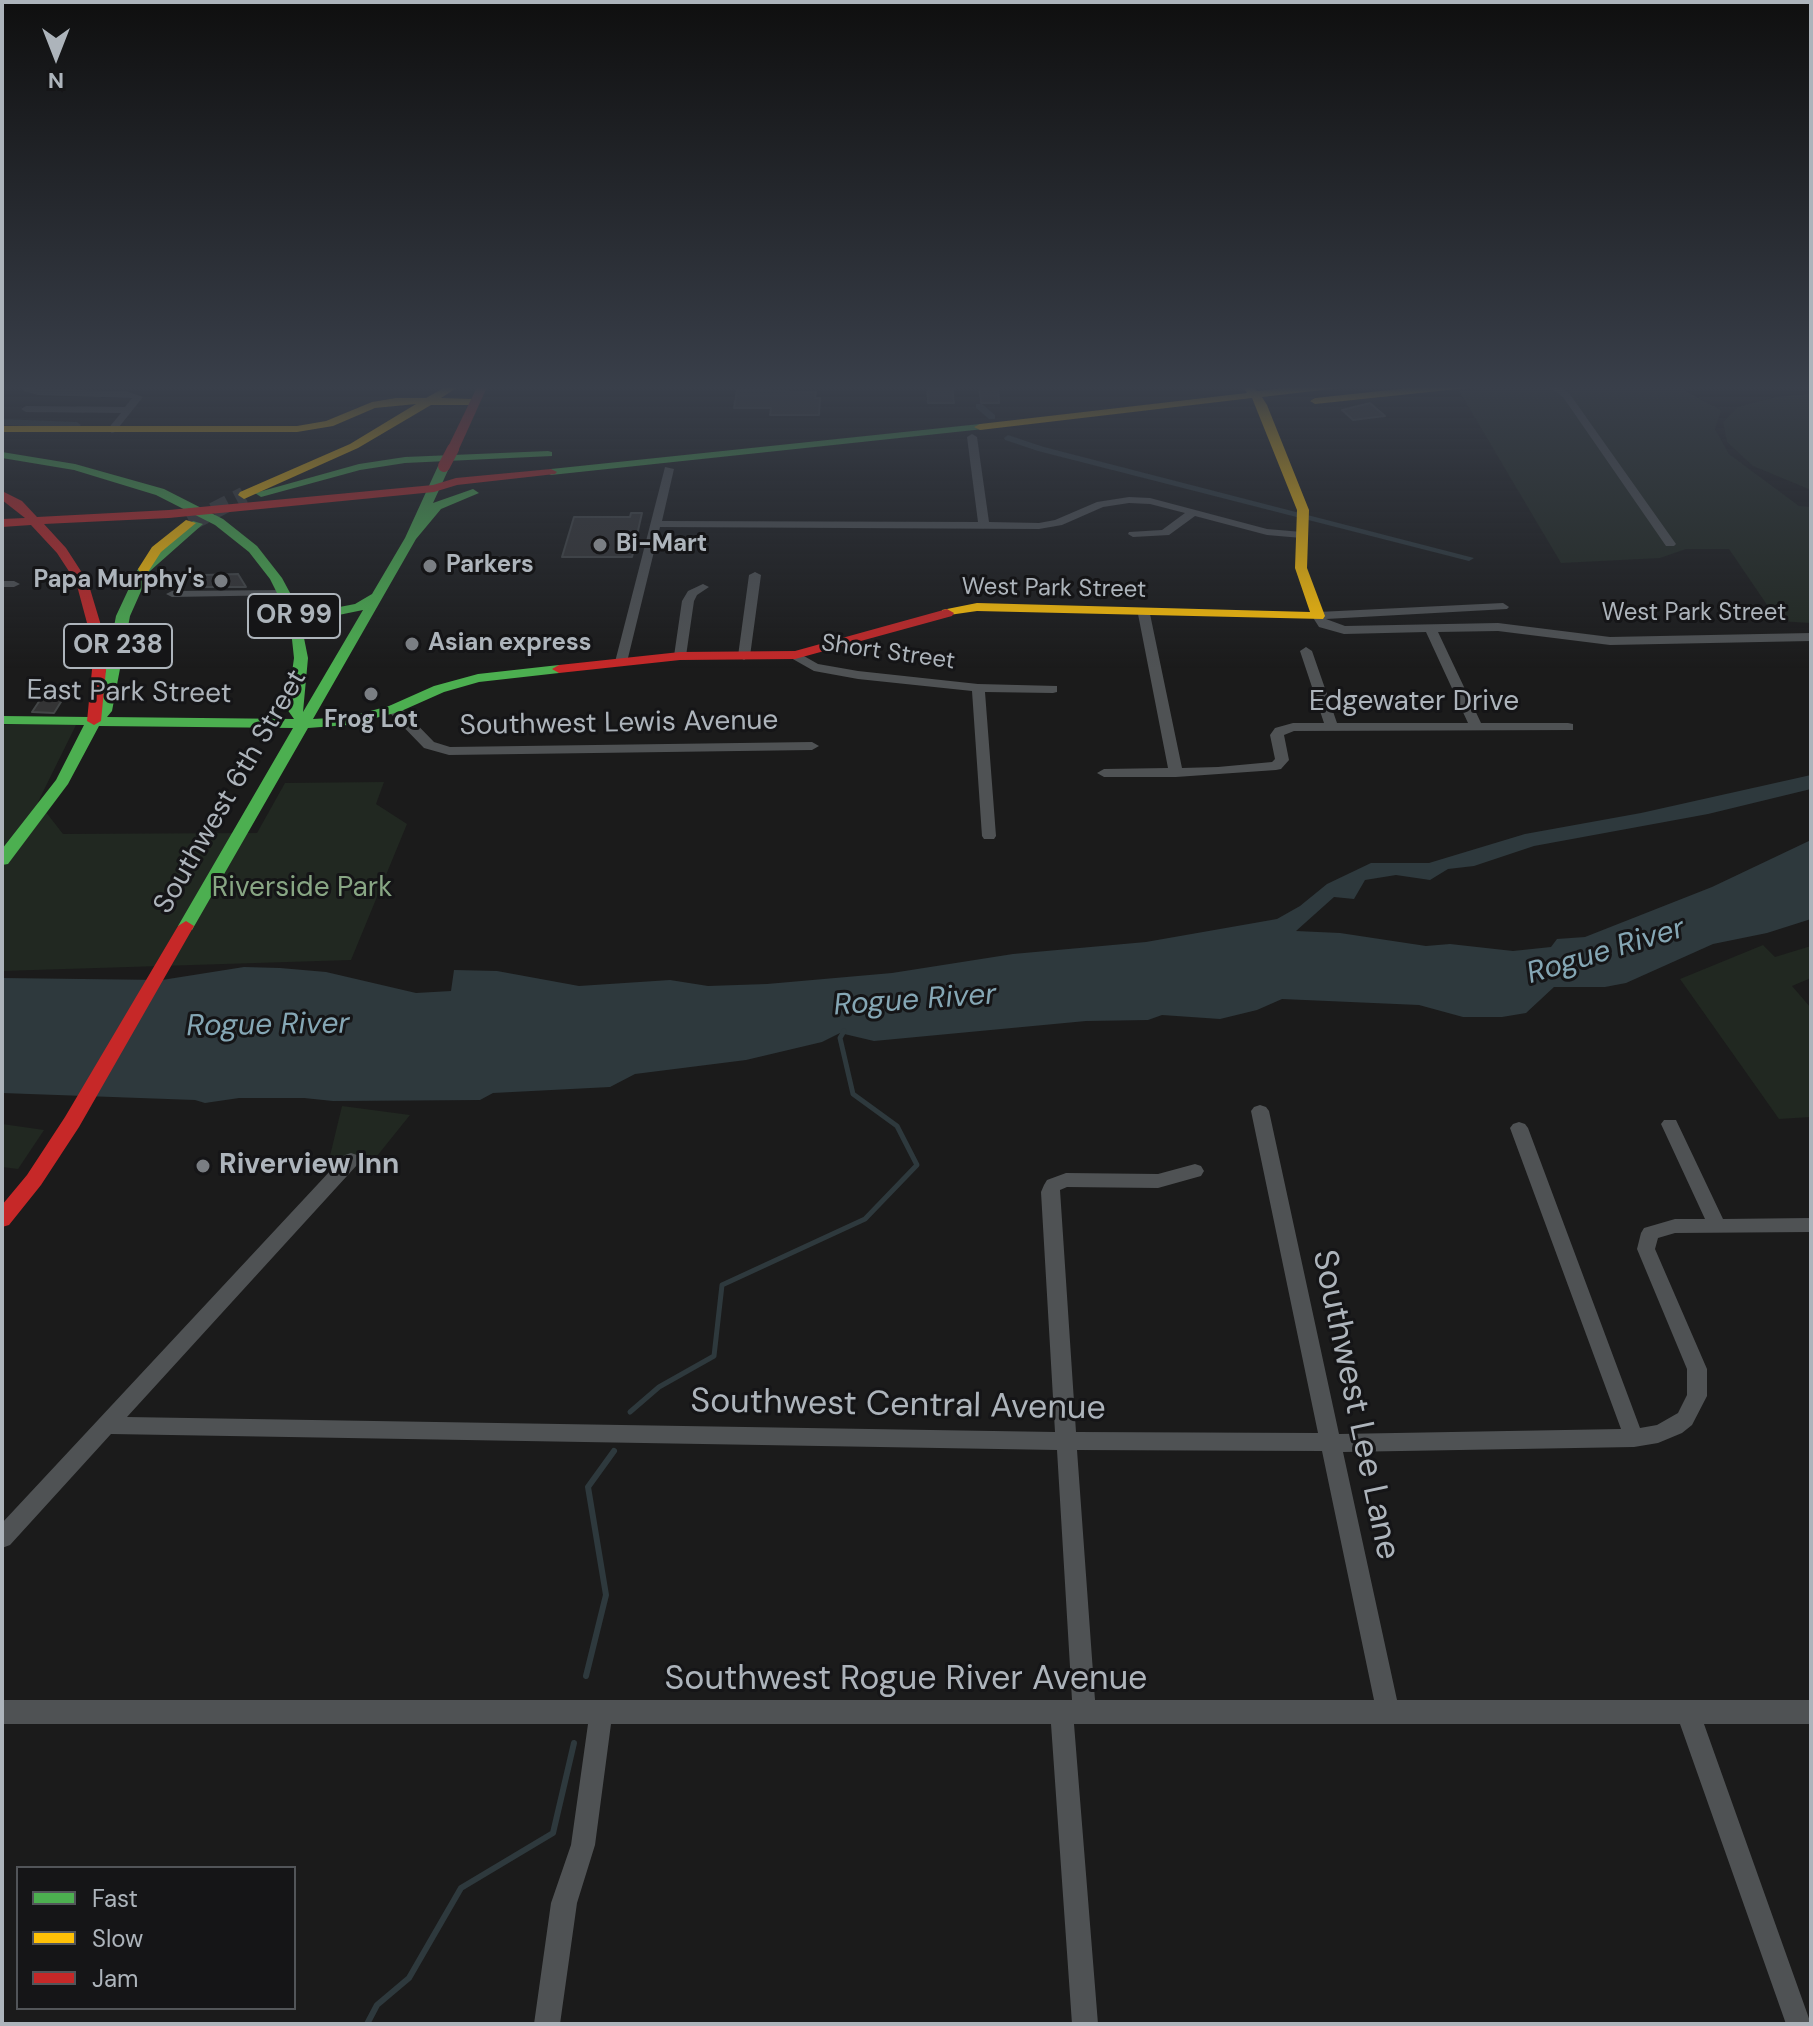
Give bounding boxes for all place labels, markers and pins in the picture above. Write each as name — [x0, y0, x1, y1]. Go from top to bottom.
place label: Bi-Mart — [616, 531, 707, 559]
marker: Bi-Mart — [591, 536, 609, 554]
place label: Parkers — [446, 552, 534, 580]
marker: Parkers — [421, 557, 439, 575]
place label: Papa Murphy's — [34, 567, 205, 595]
marker: Papa Murphy's — [212, 572, 230, 590]
place label: Asian express — [428, 630, 592, 658]
marker: Asian express — [403, 635, 421, 653]
marker: Frog Lot — [362, 685, 380, 703]
place label: Frog Lot — [324, 707, 418, 735]
place label: Riverview Inn — [219, 1149, 399, 1183]
marker: Riverview Inn — [194, 1157, 212, 1175]

